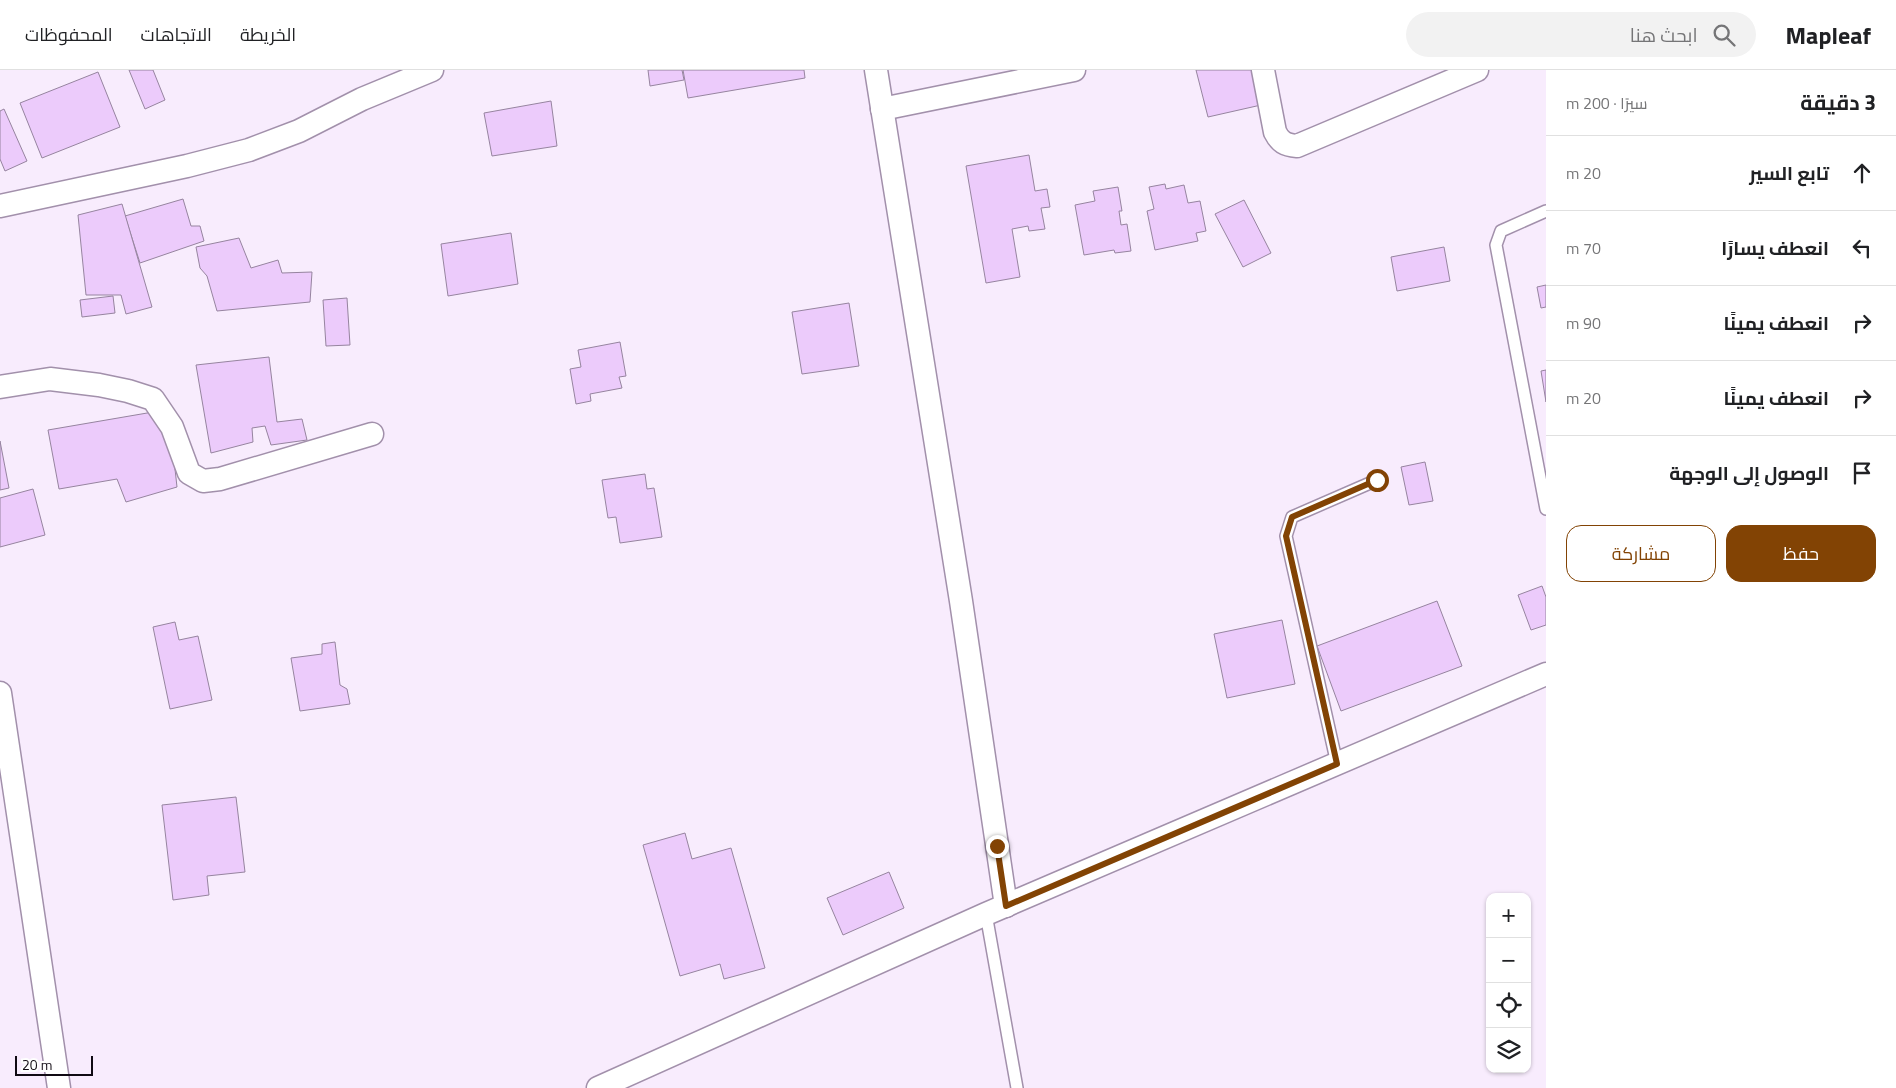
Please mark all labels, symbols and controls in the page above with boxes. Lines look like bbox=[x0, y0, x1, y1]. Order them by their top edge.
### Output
search box bbox=[1406, 12, 1756, 57]
text: Mapleaf bbox=[1786, 17, 1871, 53]
text: ابحث هنا bbox=[1630, 20, 1698, 49]
text: المحفوظات bbox=[25, 21, 113, 48]
text: الاتجاهات bbox=[141, 21, 212, 48]
text: الخريطة bbox=[240, 21, 296, 48]
icon: search bbox=[1710, 21, 1738, 49]
text: 3 دقيقة bbox=[1800, 86, 1876, 118]
text: سيرًا · 200 m bbox=[1566, 91, 1647, 115]
text: تابع السير bbox=[1749, 158, 1829, 187]
icon: ahead bbox=[1848, 159, 1876, 187]
text: 20 m bbox=[1566, 161, 1601, 185]
text: انعطف يسارًا bbox=[1721, 233, 1829, 262]
icon: left bbox=[1848, 234, 1876, 262]
text: 70 m bbox=[1566, 236, 1601, 260]
text: انعطف يمينًا bbox=[1724, 308, 1829, 337]
icon: right bbox=[1848, 309, 1876, 337]
text: 90 m bbox=[1566, 311, 1601, 335]
text: انعطف يمينًا bbox=[1724, 383, 1829, 412]
icon: right bbox=[1848, 384, 1876, 412]
text: 20 m bbox=[1566, 386, 1601, 410]
text: الوصول إلى الوجهة bbox=[1669, 458, 1829, 487]
icon: arrive bbox=[1848, 459, 1876, 487]
route start bbox=[1366, 469, 1389, 492]
button: مشاركة bbox=[1566, 525, 1716, 582]
button: حفظ bbox=[1726, 525, 1876, 582]
route end bbox=[986, 835, 1009, 858]
map controls bbox=[1486, 893, 1531, 1073]
button: + bbox=[1486, 893, 1531, 938]
button: − bbox=[1486, 938, 1531, 983]
button: locate bbox=[1486, 983, 1531, 1028]
button: layers bbox=[1486, 1028, 1531, 1073]
scale bar bbox=[15, 1053, 92, 1076]
text: 20 m bbox=[22, 1054, 52, 1075]

